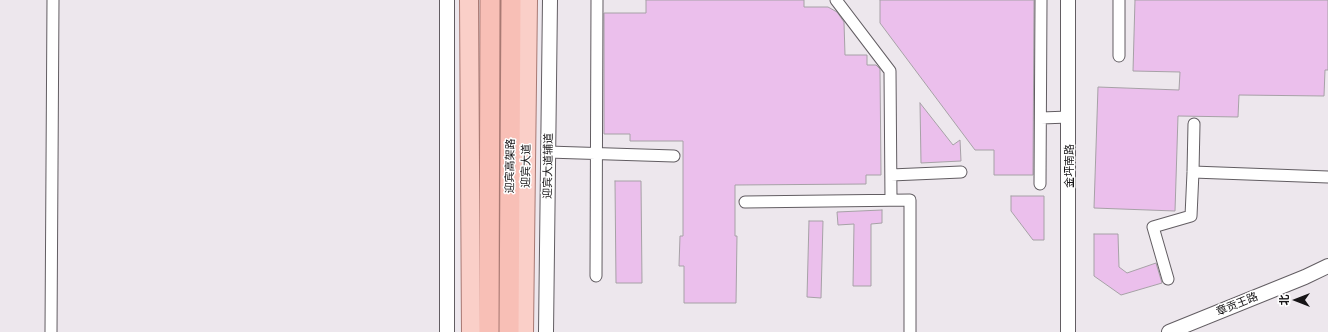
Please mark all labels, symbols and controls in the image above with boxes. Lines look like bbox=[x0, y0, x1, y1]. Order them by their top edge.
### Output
street label: 迎宾大道辅道 bbox=[541, 133, 555, 199]
street label: 迎宾高架路 bbox=[503, 138, 517, 194]
street label: 迎宾大道 bbox=[519, 144, 533, 188]
street label: 金坪南路 bbox=[1062, 144, 1076, 188]
north arrow bbox=[1276, 280, 1316, 320]
street label: 章贡王路 bbox=[1214, 290, 1260, 318]
text: 北 bbox=[1277, 295, 1290, 306]

